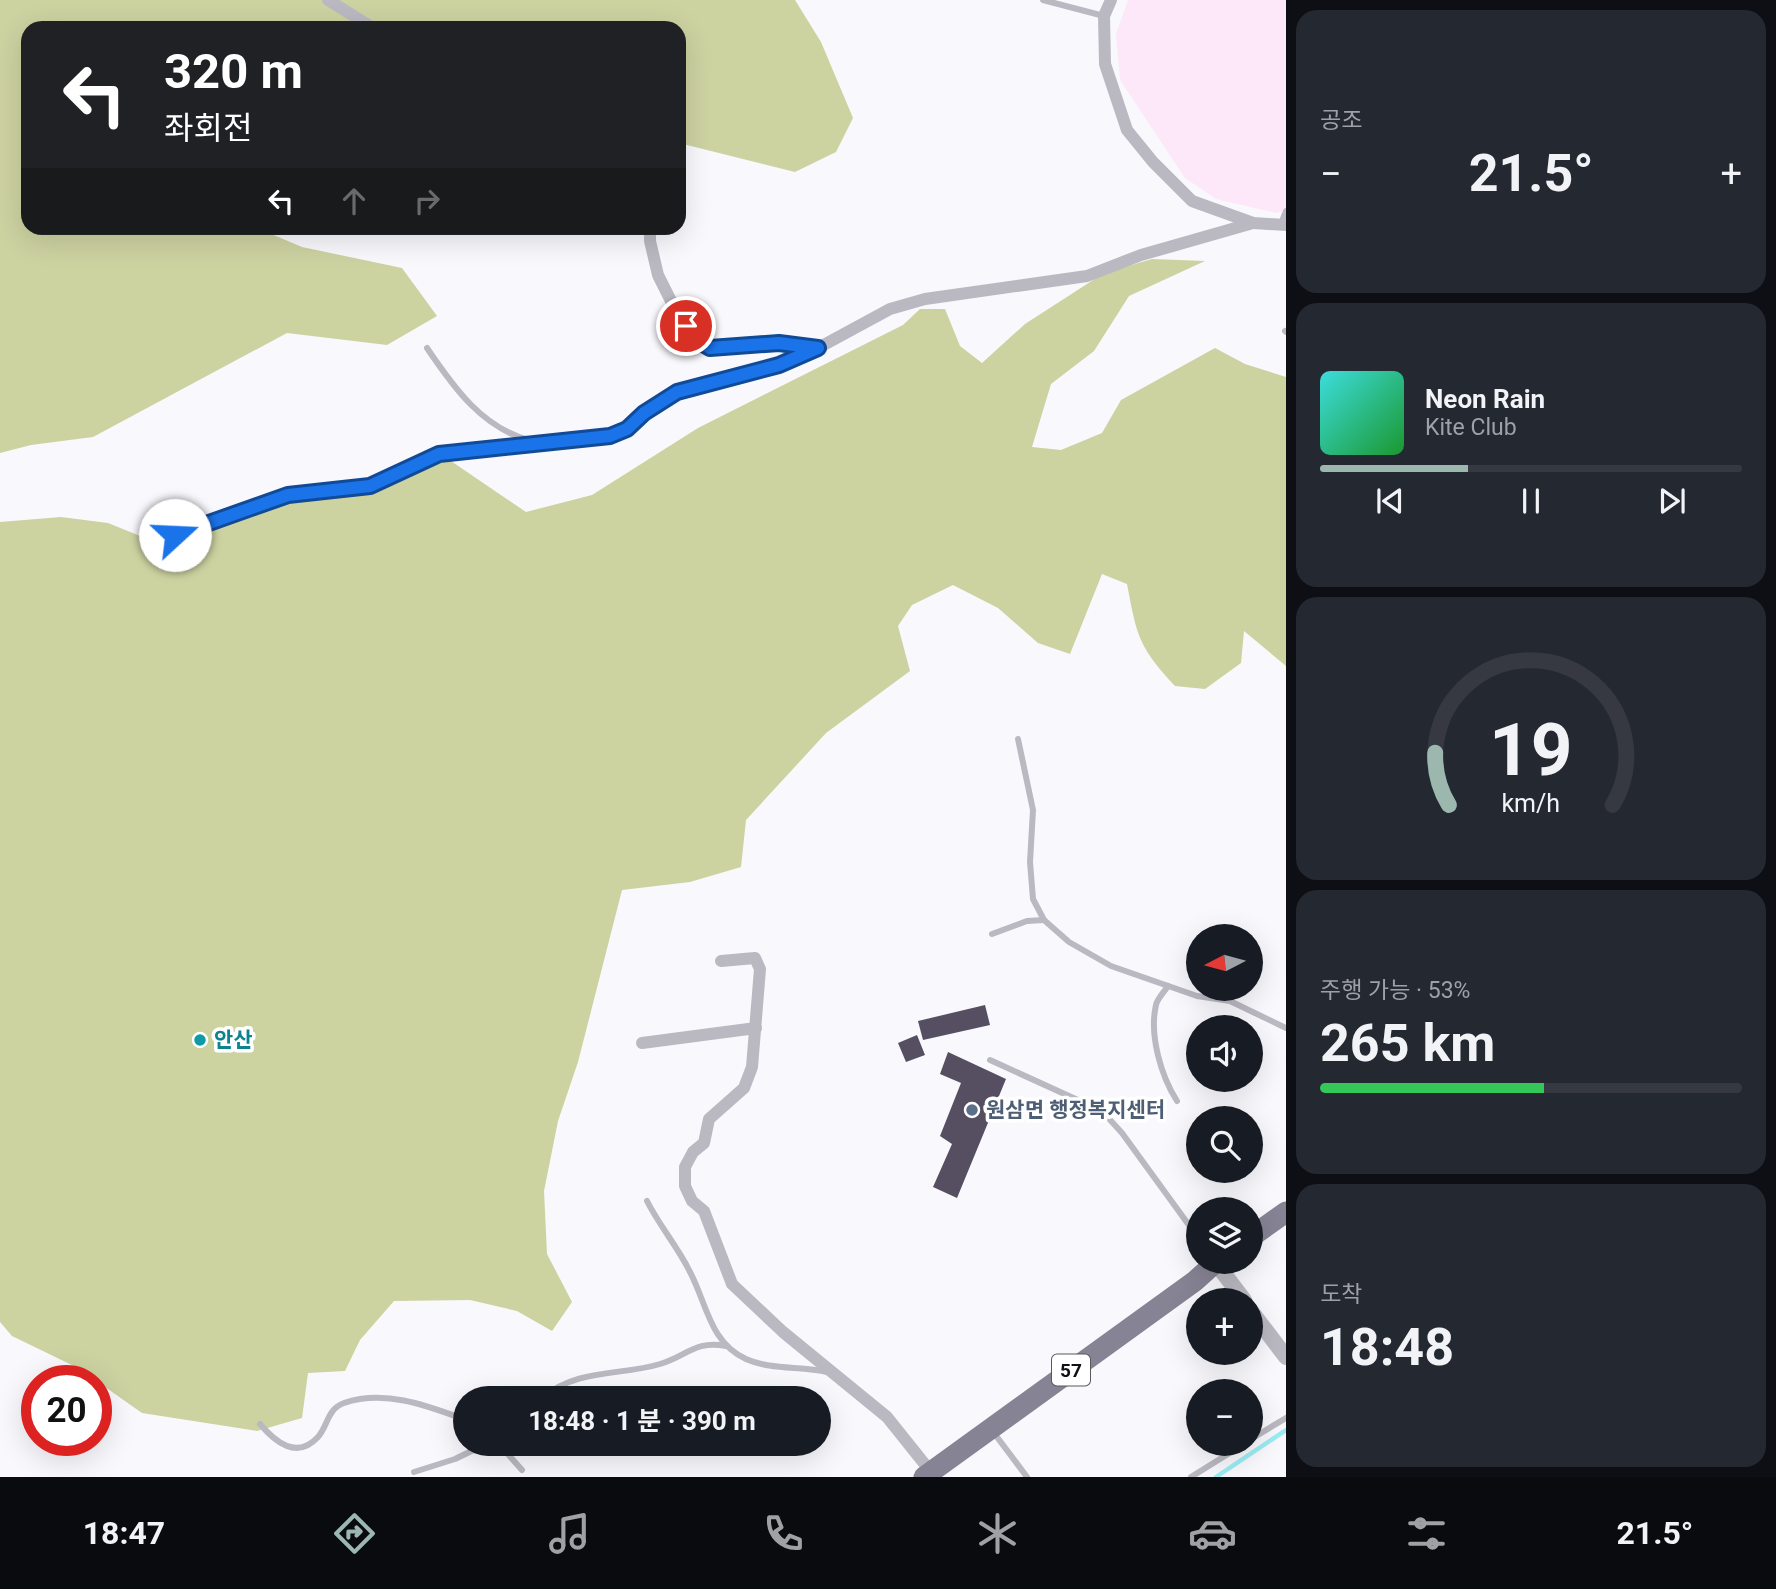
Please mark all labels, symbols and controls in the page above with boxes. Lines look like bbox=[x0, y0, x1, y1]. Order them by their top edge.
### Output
text: 320 m bbox=[164, 43, 303, 100]
icon: left bbox=[49, 49, 140, 140]
text: 공조 bbox=[1320, 107, 1362, 134]
text: 좌회전 bbox=[164, 109, 252, 147]
text: 21.5° bbox=[1469, 143, 1594, 204]
text: − bbox=[1320, 152, 1342, 196]
text: + bbox=[1720, 152, 1742, 196]
icon: left bbox=[262, 182, 300, 220]
icon: ahead bbox=[335, 182, 373, 220]
icon: right bbox=[408, 182, 446, 220]
pin bbox=[656, 296, 716, 356]
icon: arrive bbox=[667, 307, 705, 345]
text: Neon Rain bbox=[1425, 384, 1545, 414]
text: Kite Club bbox=[1425, 414, 1517, 441]
icon: previous bbox=[1371, 482, 1409, 520]
icon: pause bbox=[1512, 482, 1550, 520]
icon: next bbox=[1653, 482, 1691, 520]
position arrow bbox=[138, 498, 212, 572]
text: 19 bbox=[1489, 707, 1573, 793]
text: km/h bbox=[1502, 788, 1560, 817]
north arrow bbox=[1186, 924, 1264, 1001]
map controls bbox=[1186, 924, 1263, 1456]
text: 주행 가능 · 53% bbox=[1320, 977, 1470, 1004]
text: 265 km bbox=[1320, 1013, 1495, 1074]
button: sound bbox=[1186, 1015, 1263, 1092]
place label: 안산 bbox=[214, 1028, 253, 1052]
marker: 안산 bbox=[192, 1032, 208, 1048]
place label: 원삼면 행정복지센터 bbox=[986, 1098, 1165, 1122]
marker: 원삼면 행정복지센터 bbox=[964, 1102, 980, 1118]
button: search bbox=[1186, 1106, 1263, 1183]
button: layers bbox=[1186, 1197, 1263, 1274]
text: 도착 bbox=[1320, 1281, 1362, 1308]
button: + bbox=[1186, 1288, 1263, 1365]
text: 18:48 bbox=[1320, 1317, 1454, 1378]
road number: 57 bbox=[1052, 1354, 1090, 1386]
speed limit sign: 20 bbox=[21, 1365, 112, 1456]
button: − bbox=[1186, 1379, 1263, 1456]
text: 18:48 · 1 분 · 390 m bbox=[528, 1406, 756, 1436]
icon: directions bbox=[330, 1509, 379, 1558]
icon: music bbox=[545, 1509, 594, 1558]
icon: phone bbox=[759, 1509, 808, 1558]
icon: climate bbox=[973, 1509, 1022, 1558]
icon: car bbox=[1188, 1509, 1237, 1558]
icon: filters bbox=[1402, 1509, 1451, 1558]
text: 18:47 bbox=[83, 1514, 165, 1552]
text: 21.5° bbox=[1616, 1514, 1693, 1552]

